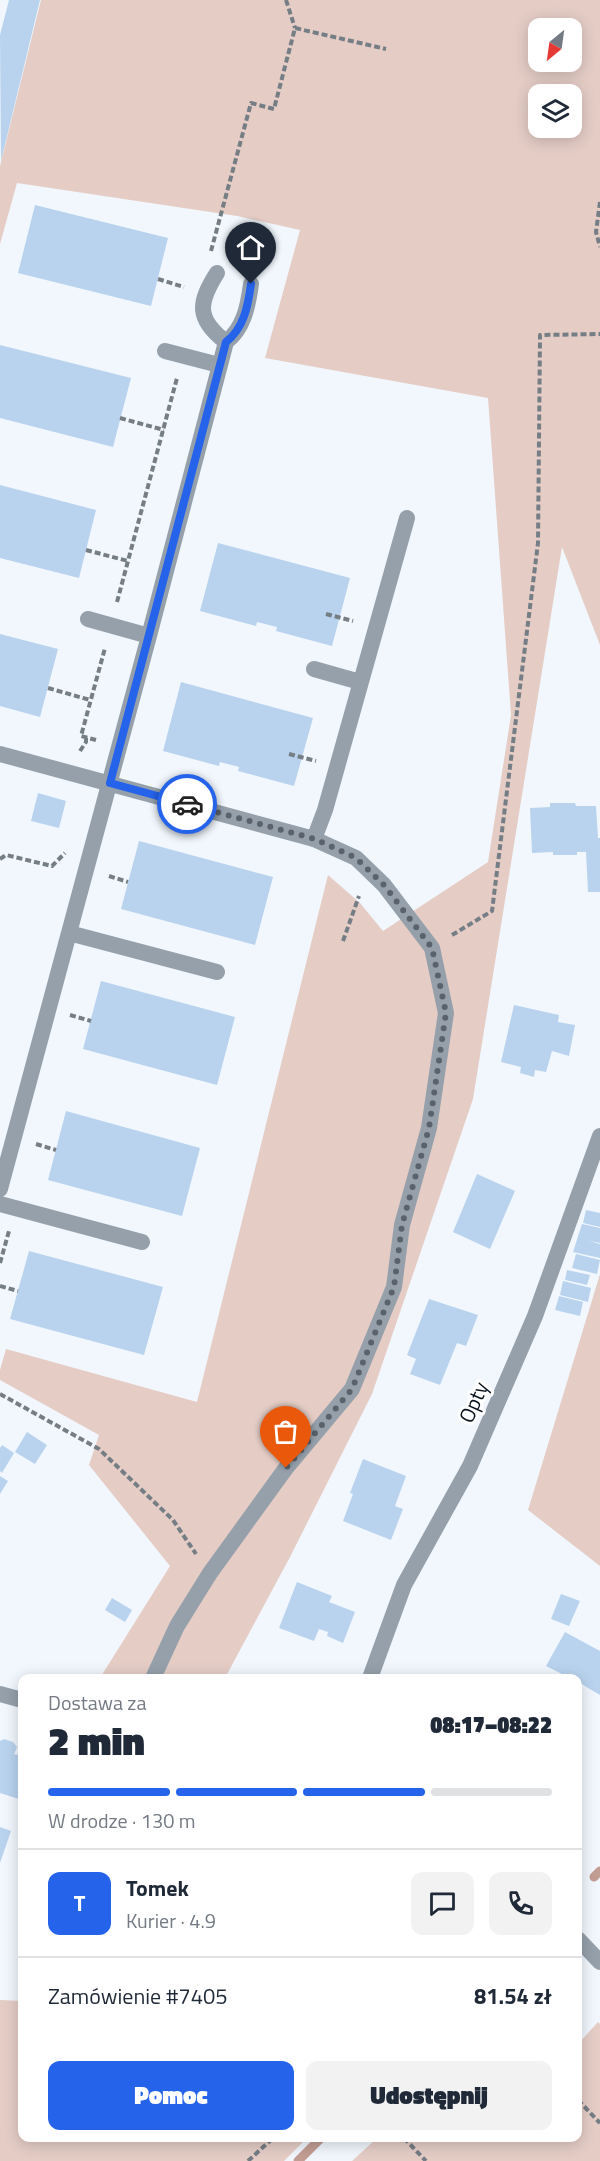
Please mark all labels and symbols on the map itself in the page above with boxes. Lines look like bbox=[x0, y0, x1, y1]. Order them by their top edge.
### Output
north arrow bbox=[528, 18, 582, 72]
pin bbox=[225, 222, 276, 284]
courier bbox=[157, 774, 217, 834]
street label: Opty bbox=[450, 1376, 496, 1428]
pin bbox=[260, 1406, 311, 1468]

